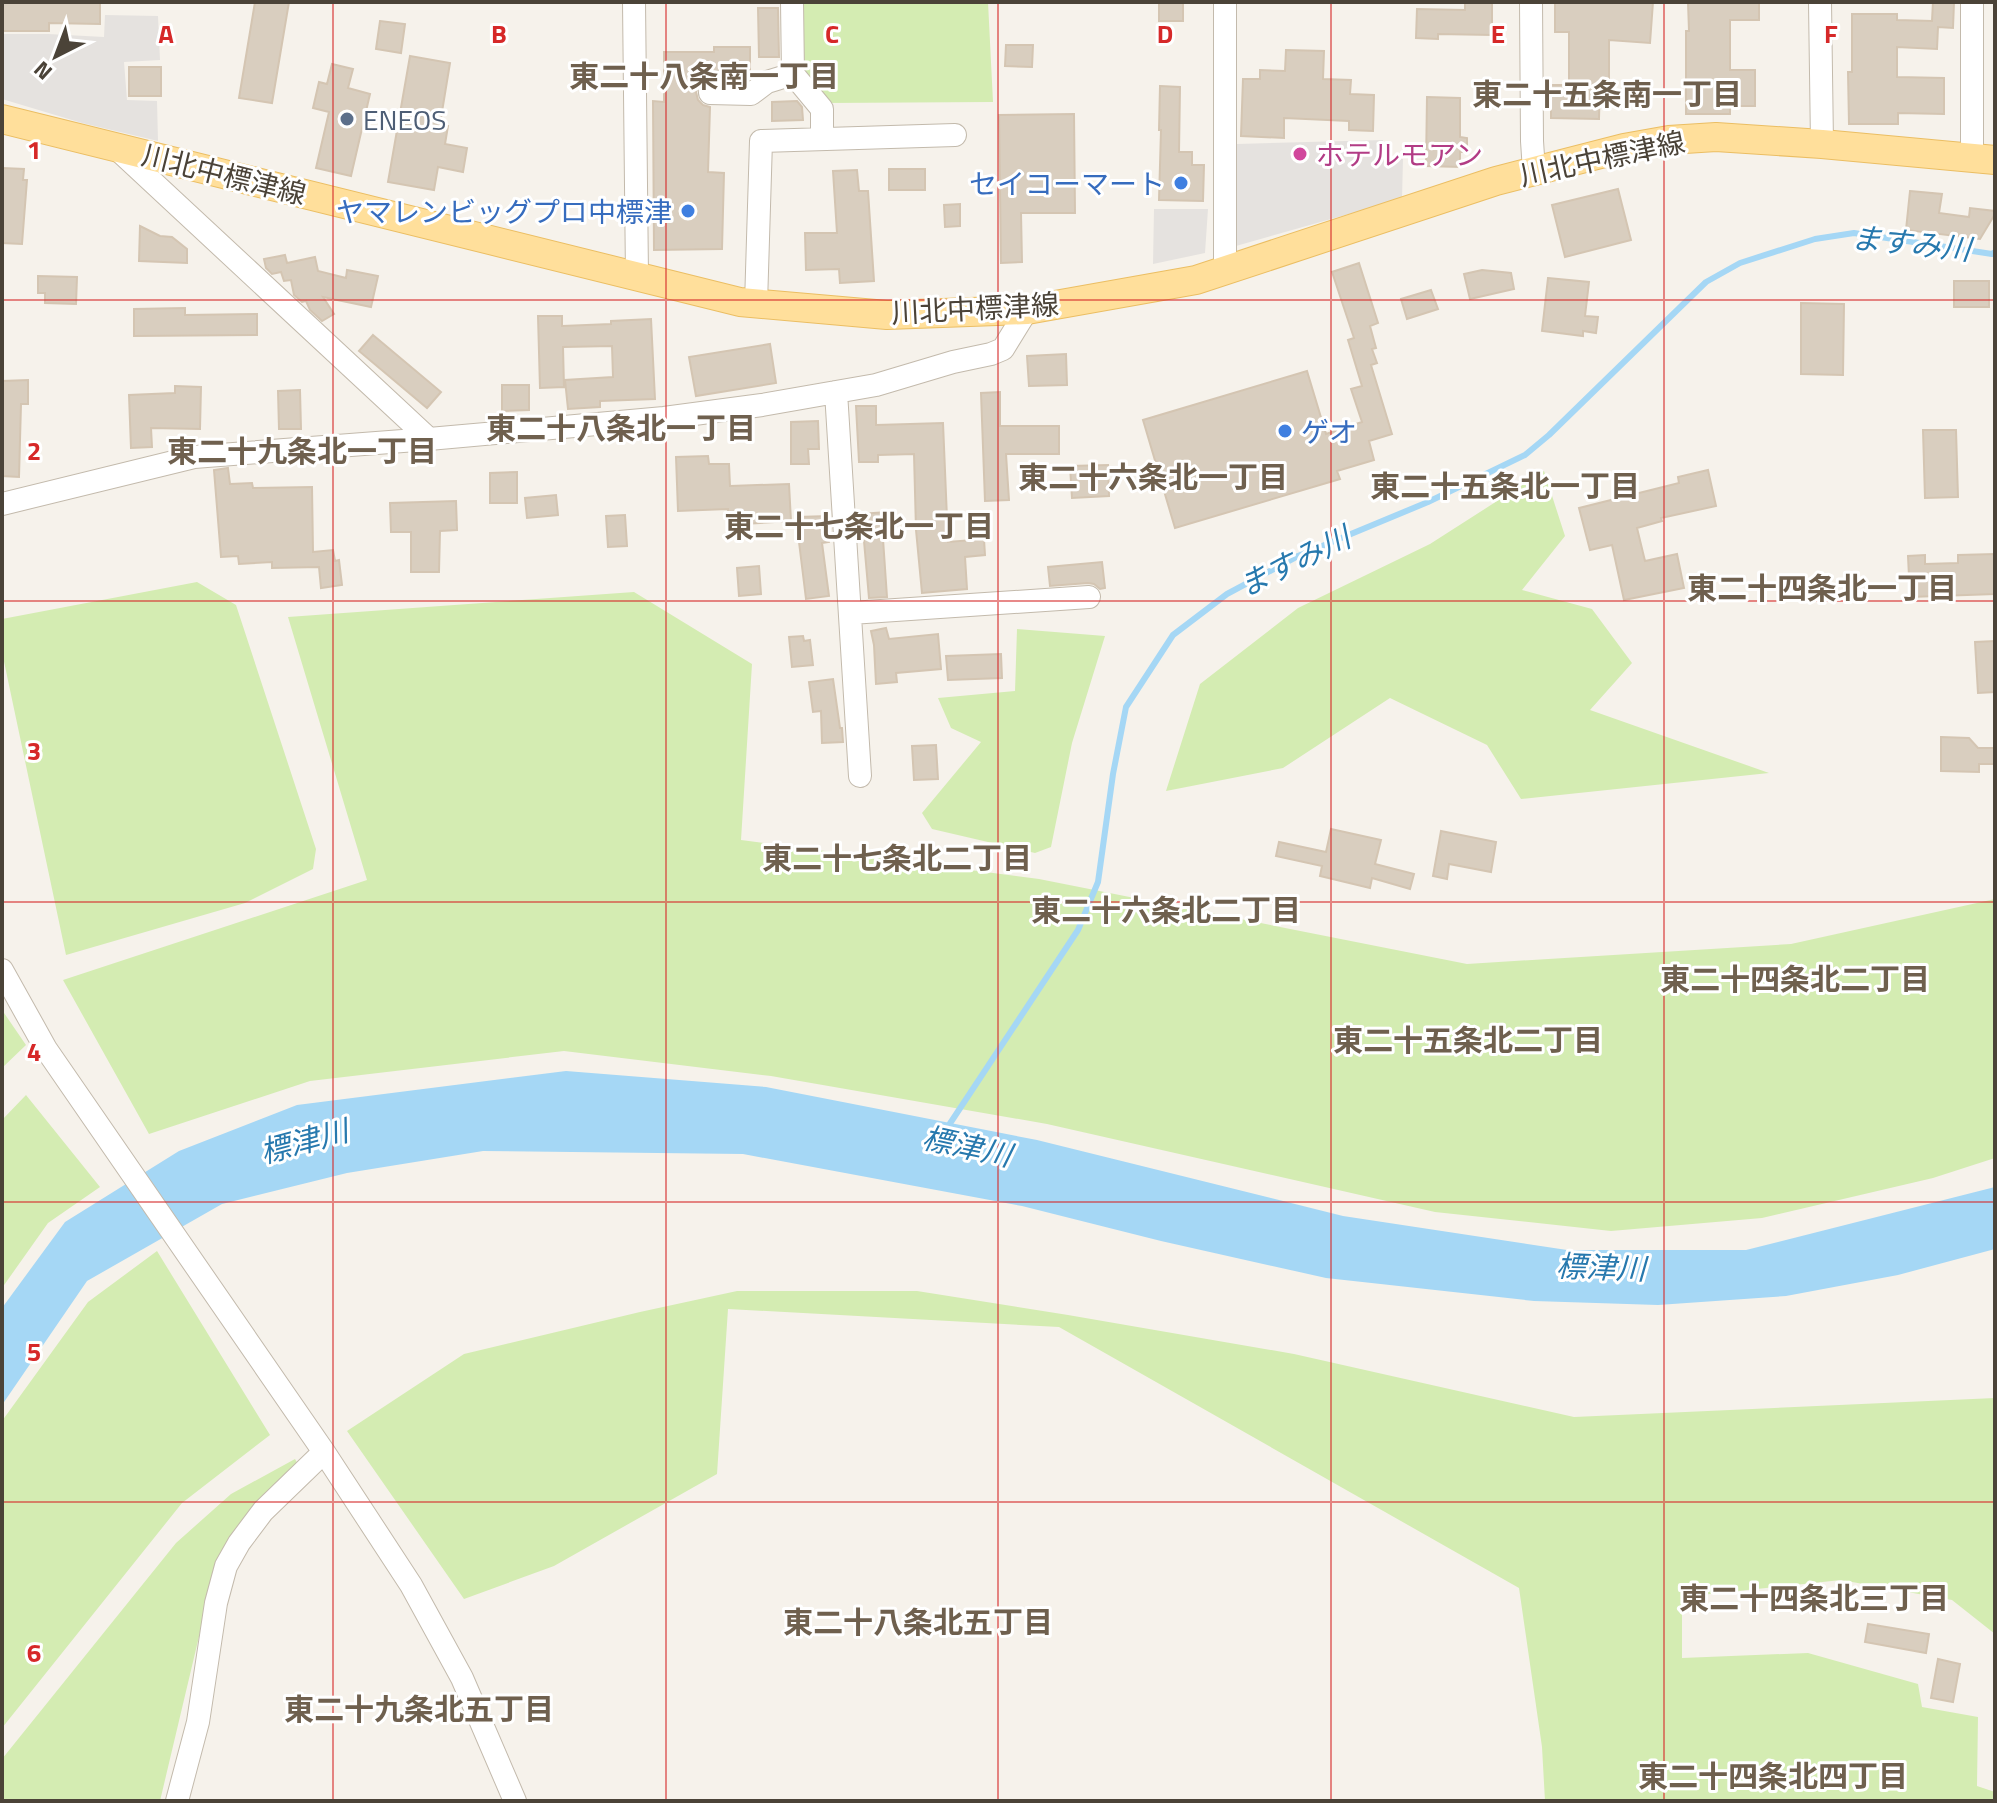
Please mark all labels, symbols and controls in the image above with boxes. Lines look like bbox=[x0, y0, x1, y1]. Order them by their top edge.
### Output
text: A bbox=[158, 14, 174, 53]
text: B bbox=[491, 14, 507, 53]
text: C bbox=[825, 14, 839, 53]
text: D bbox=[1157, 14, 1173, 53]
text: E bbox=[1491, 14, 1505, 53]
text: F bbox=[1824, 14, 1838, 53]
north arrow bbox=[16, 16, 96, 96]
text: N bbox=[26, 53, 60, 89]
district label: 東二十八条南一丁目 bbox=[569, 53, 839, 99]
district label: 東二十五条南一丁目 bbox=[1472, 71, 1742, 117]
place label: ENEOS bbox=[363, 98, 446, 141]
marker: ENEOS bbox=[338, 110, 356, 128]
street label: 川北中標津線 bbox=[1515, 120, 1689, 196]
text: 1 bbox=[27, 130, 41, 169]
street label: 川北中標津線 bbox=[137, 133, 311, 215]
place label: ホテルモアン bbox=[1316, 133, 1483, 176]
marker: ホテルモアン bbox=[1291, 145, 1309, 163]
place label: セイコーマート bbox=[969, 162, 1165, 205]
marker: セイコーマート bbox=[1172, 174, 1190, 192]
place label: ヤマレンビッグプロ中標津 bbox=[336, 190, 672, 233]
marker: ヤマレンビッグプロ中標津 bbox=[679, 202, 697, 220]
water label: ますみ川 bbox=[1849, 214, 1976, 272]
street label: 川北中標津線 bbox=[890, 282, 1060, 334]
district label: 東二十八条北一丁目 bbox=[486, 405, 756, 451]
place label: ゲオ bbox=[1301, 410, 1357, 453]
marker: ゲオ bbox=[1276, 422, 1294, 440]
district label: 東二十九条北一丁目 bbox=[167, 428, 437, 474]
text: 2 bbox=[27, 431, 41, 470]
district label: 東二十六条北一丁目 bbox=[1018, 454, 1288, 500]
district label: 東二十五条北一丁目 bbox=[1370, 463, 1640, 509]
district label: 東二十七条北一丁目 bbox=[724, 503, 994, 549]
water label: ますみ川 bbox=[1230, 513, 1361, 608]
district label: 東二十四条北一丁目 bbox=[1687, 565, 1957, 611]
text: 3 bbox=[27, 731, 41, 770]
district label: 東二十七条北二丁目 bbox=[762, 835, 1032, 881]
district label: 東二十六条北二丁目 bbox=[1031, 887, 1301, 933]
district label: 東二十四条北二丁目 bbox=[1660, 956, 1930, 1002]
district label: 東二十五条北二丁目 bbox=[1333, 1017, 1603, 1063]
text: 4 bbox=[27, 1032, 41, 1071]
water label: 標津川 bbox=[255, 1106, 356, 1175]
water label: 標津川 bbox=[918, 1114, 1019, 1178]
water label: 標津川 bbox=[1555, 1242, 1650, 1292]
text: 5 bbox=[27, 1332, 41, 1371]
district label: 東二十四条北三丁目 bbox=[1679, 1575, 1949, 1621]
district label: 東二十八条北五丁目 bbox=[783, 1599, 1053, 1645]
text: 6 bbox=[27, 1633, 41, 1672]
district label: 東二十九条北五丁目 bbox=[284, 1686, 554, 1732]
district label: 東二十四条北四丁目 bbox=[1638, 1753, 1908, 1799]

